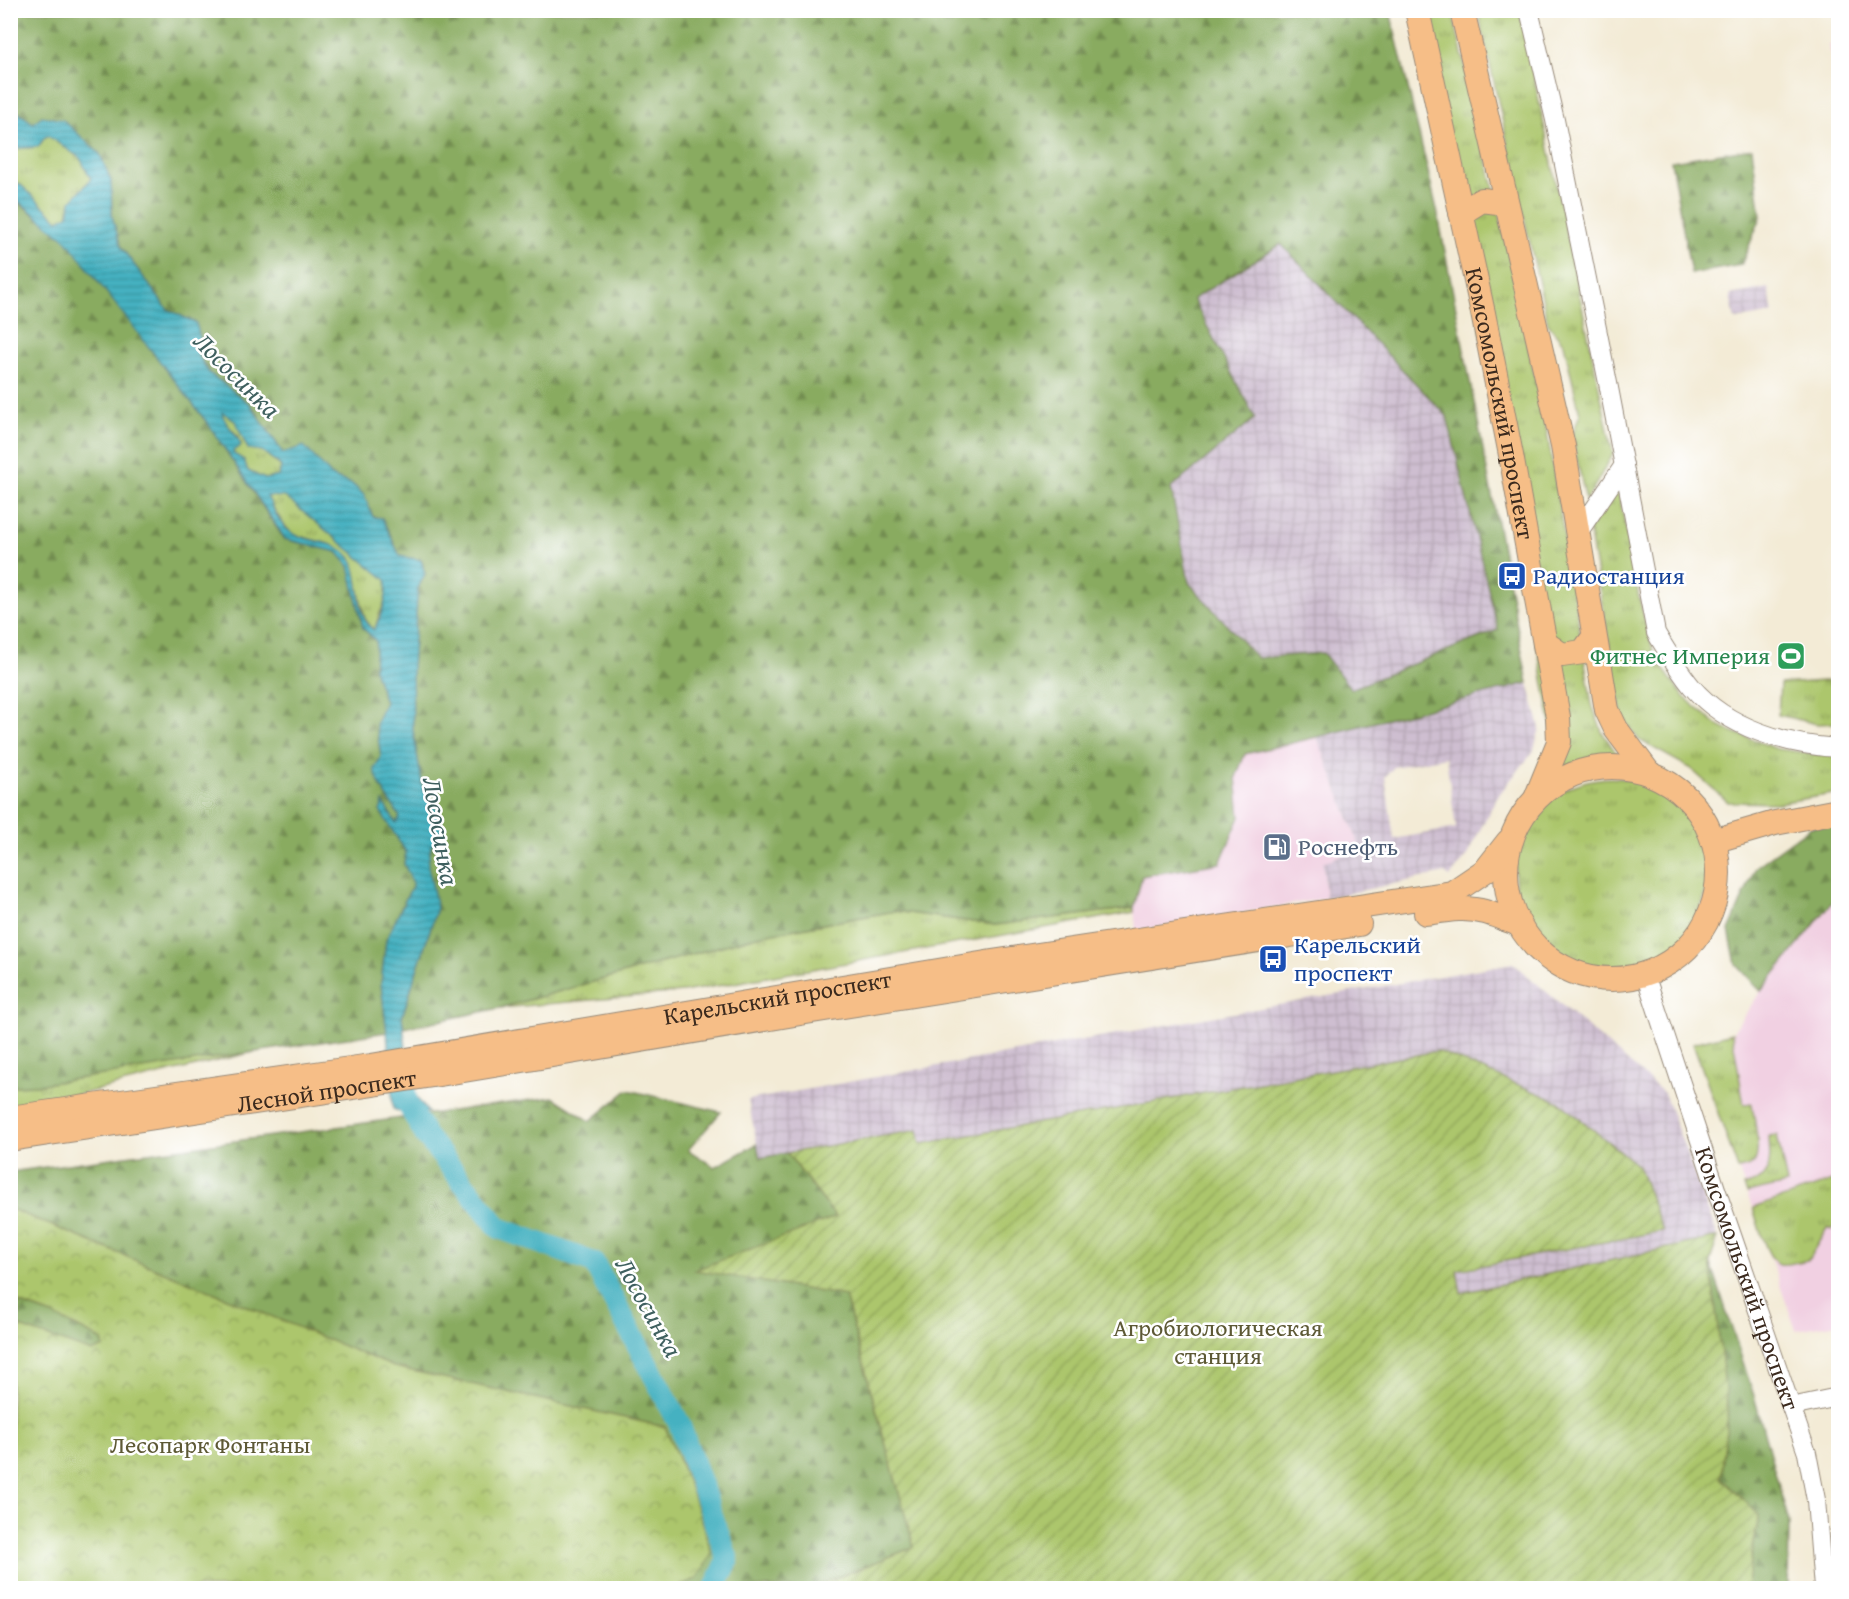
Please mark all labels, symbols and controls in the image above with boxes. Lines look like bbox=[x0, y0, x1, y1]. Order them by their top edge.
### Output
street label: Комсомольский проспект bbox=[1457, 264, 1544, 542]
water label: Лососинка bbox=[185, 322, 290, 427]
place label: Радиостанция bbox=[1533, 558, 1685, 593]
bus stop icon: Радиостанция bbox=[1496, 560, 1528, 592]
place label: Фитнес Империя bbox=[1590, 638, 1770, 673]
sports icon: Фитнес Империя bbox=[1775, 640, 1807, 672]
water label: Лососинка bbox=[413, 774, 470, 888]
place label: Роснефть bbox=[1298, 829, 1398, 864]
fuel station icon: Роснефть bbox=[1261, 831, 1293, 863]
place label: Карельский проспект bbox=[1294, 927, 1421, 990]
bus stop icon: Карельский проспект bbox=[1257, 943, 1289, 975]
street label: Карельский проспект bbox=[661, 961, 894, 1034]
street label: Лесной проспект bbox=[234, 1060, 419, 1121]
street label: Комсомольский проспект bbox=[1686, 1142, 1809, 1415]
water label: Лососинка bbox=[606, 1249, 693, 1364]
park label: Агробиологическая станция bbox=[1113, 1310, 1323, 1373]
park label: Лесопарк Фонтаны bbox=[110, 1427, 311, 1462]

